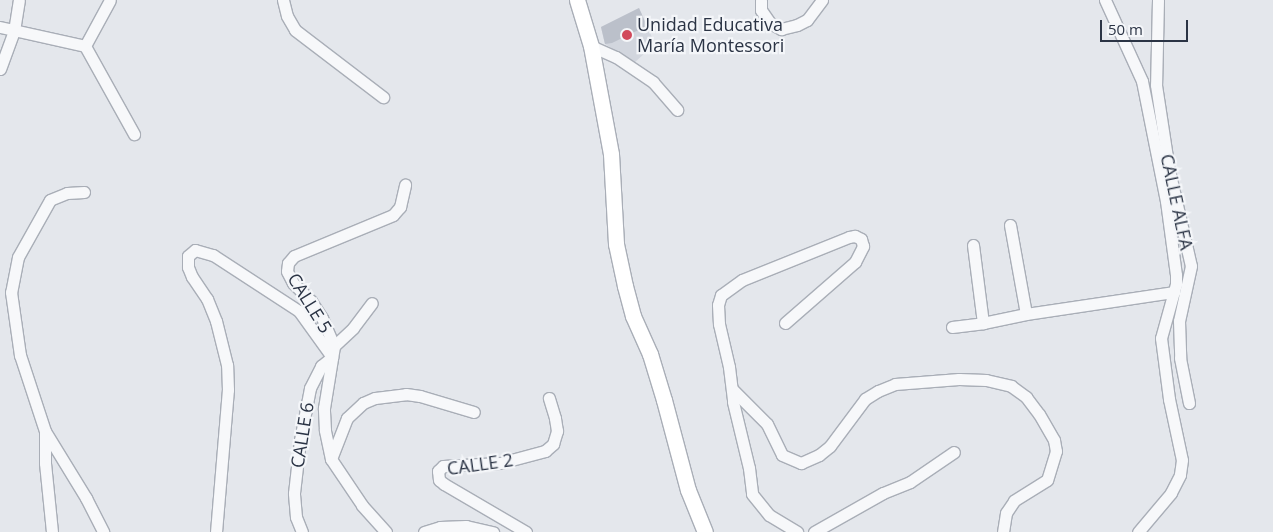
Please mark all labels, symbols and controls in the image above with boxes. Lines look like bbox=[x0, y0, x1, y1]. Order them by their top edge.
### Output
scale bar bbox=[1103, 10, 1190, 42]
place label: Unidad Educativa María Montessori bbox=[637, 14, 784, 56]
text: 50 m bbox=[1108, 19, 1143, 39]
marker: Unidad Educativa María Montessori bbox=[621, 29, 633, 41]
street label: CALLE ALFA bbox=[1156, 152, 1198, 252]
street label: CALLE 5 bbox=[283, 269, 337, 337]
street label: CALLE 6 bbox=[286, 400, 318, 470]
street label: CALLE 2 bbox=[446, 449, 514, 479]

